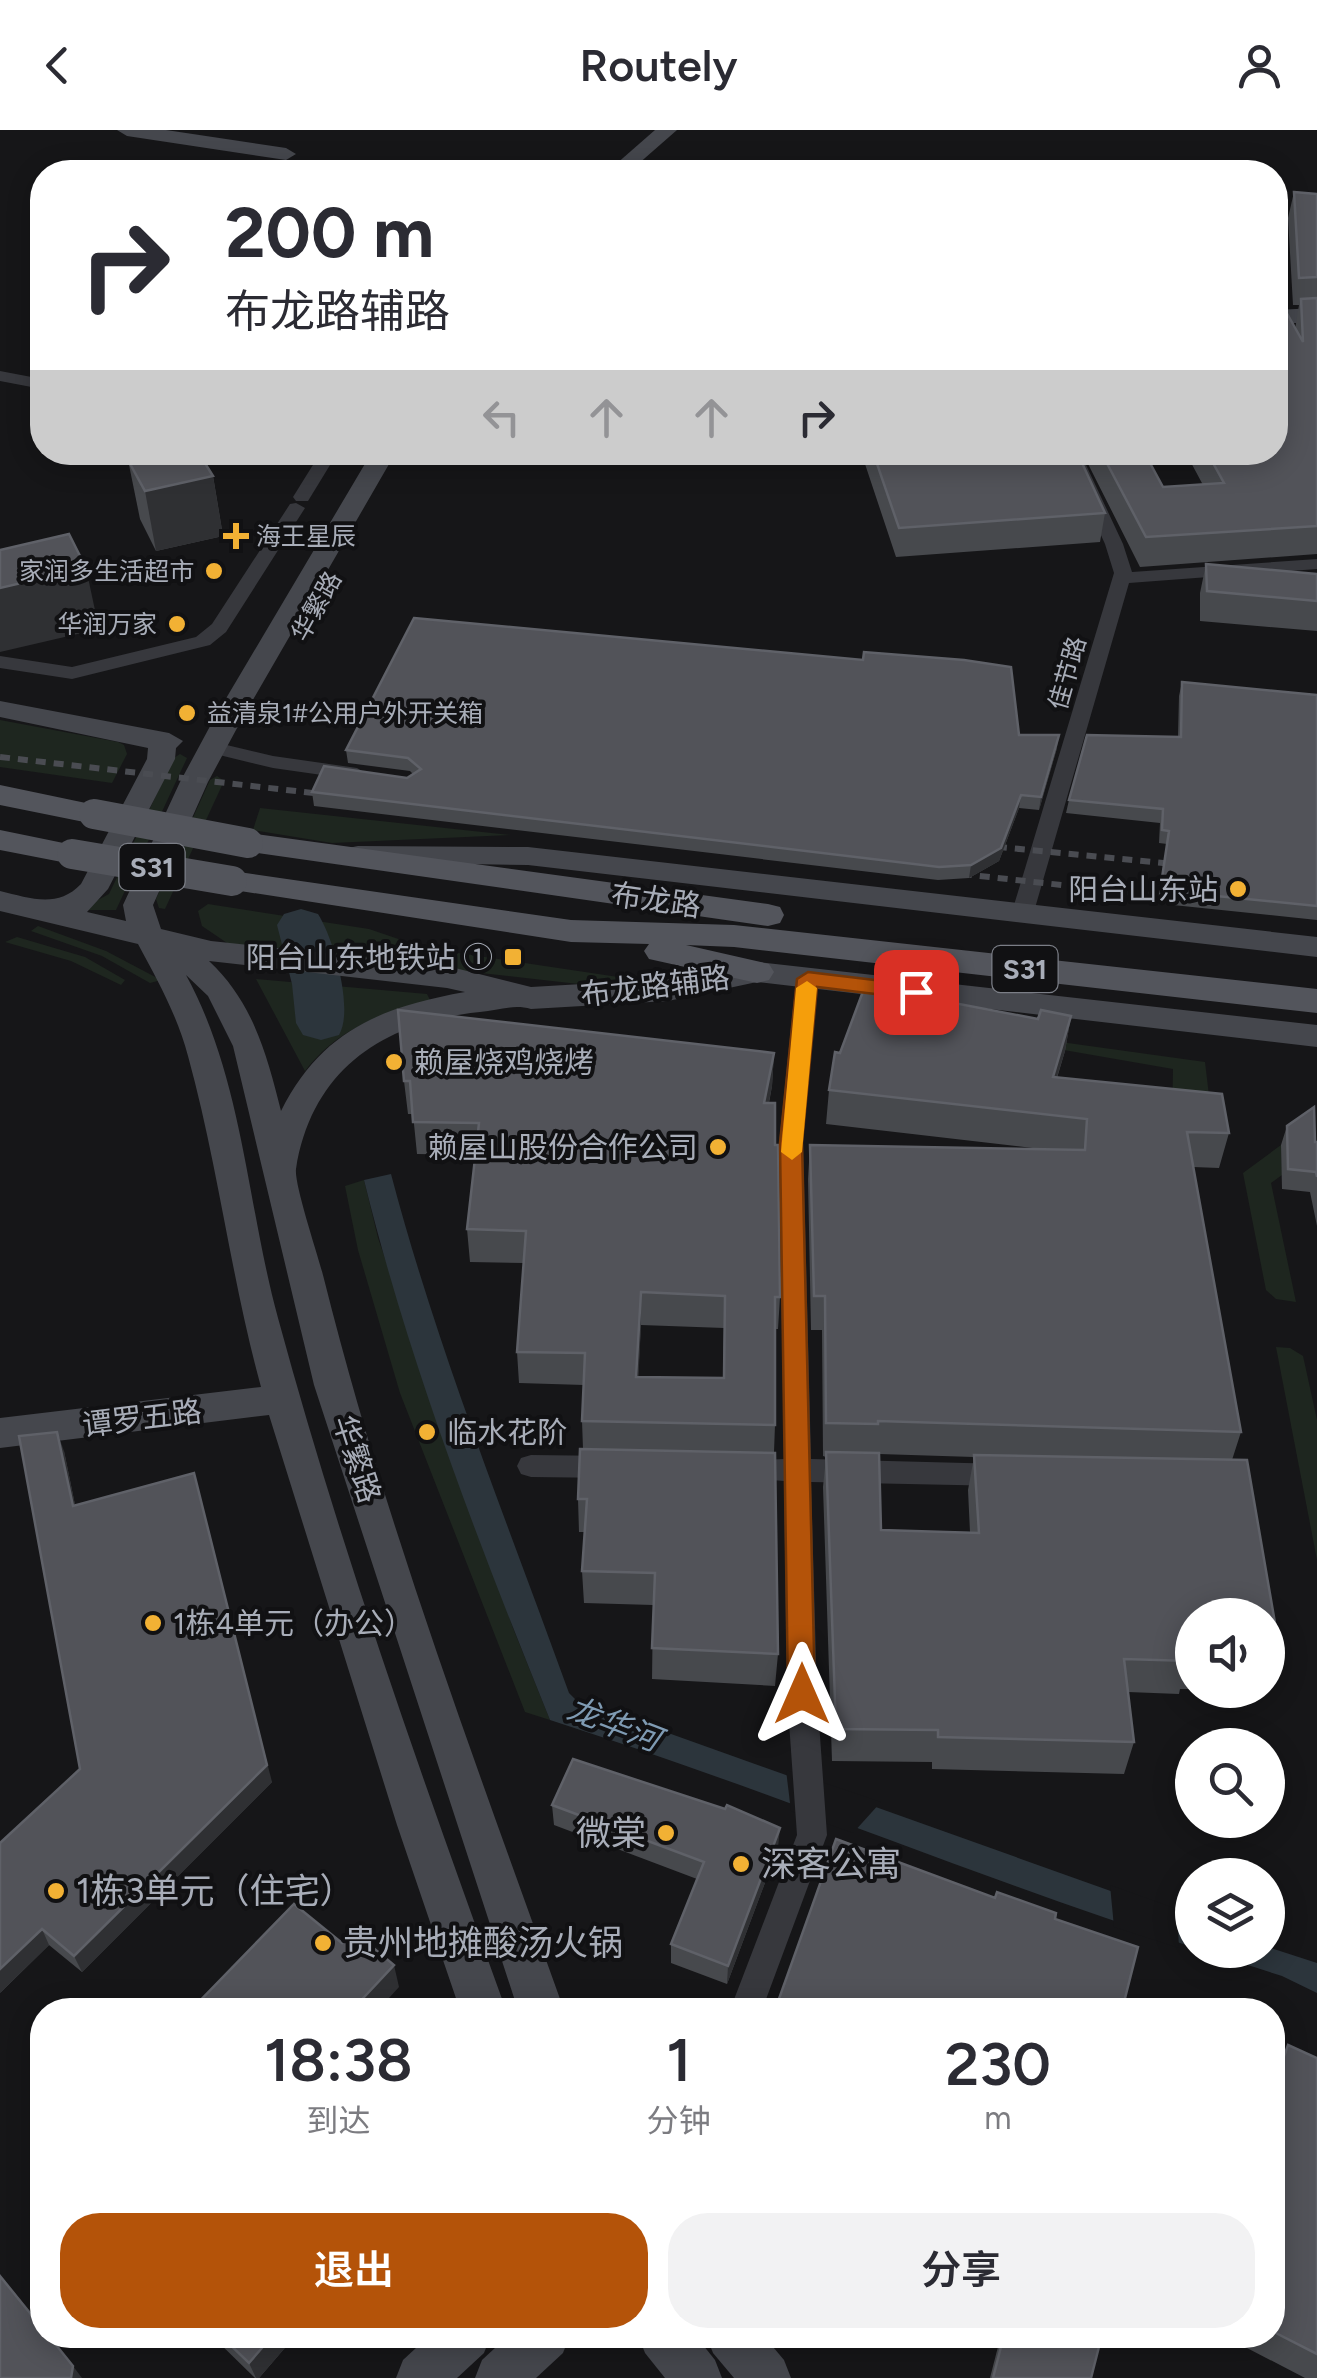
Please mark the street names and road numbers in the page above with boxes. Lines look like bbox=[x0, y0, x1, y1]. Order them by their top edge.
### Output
street label: 华繁路 bbox=[285, 566, 347, 646]
street label: 佳节路 bbox=[1042, 633, 1092, 713]
road number: S31 bbox=[120, 844, 184, 890]
street label: 布龙路 bbox=[609, 875, 703, 925]
road number: S31 bbox=[992, 946, 1058, 992]
street label: 布龙路辅路 bbox=[578, 958, 732, 1014]
street label: 谭罗五路 bbox=[80, 1392, 204, 1444]
street label: 华繁路 bbox=[325, 1410, 389, 1508]

